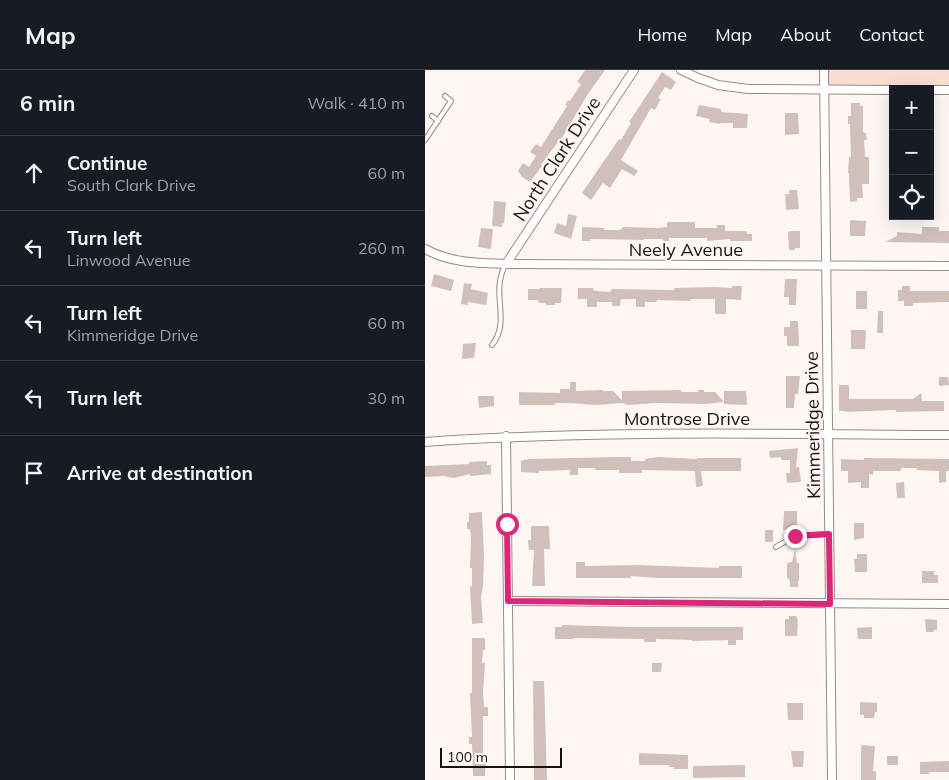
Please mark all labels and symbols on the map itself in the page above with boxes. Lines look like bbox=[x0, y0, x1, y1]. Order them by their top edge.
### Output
street label: North Clark Drive bbox=[508, 92, 605, 225]
street label: Neely Avenue bbox=[629, 238, 743, 261]
street label: Kimmeridge Drive bbox=[800, 351, 825, 499]
street label: Montrose Drive bbox=[624, 407, 750, 430]
route start bbox=[496, 513, 519, 536]
route end bbox=[784, 525, 807, 548]
scale bar bbox=[440, 745, 563, 768]

